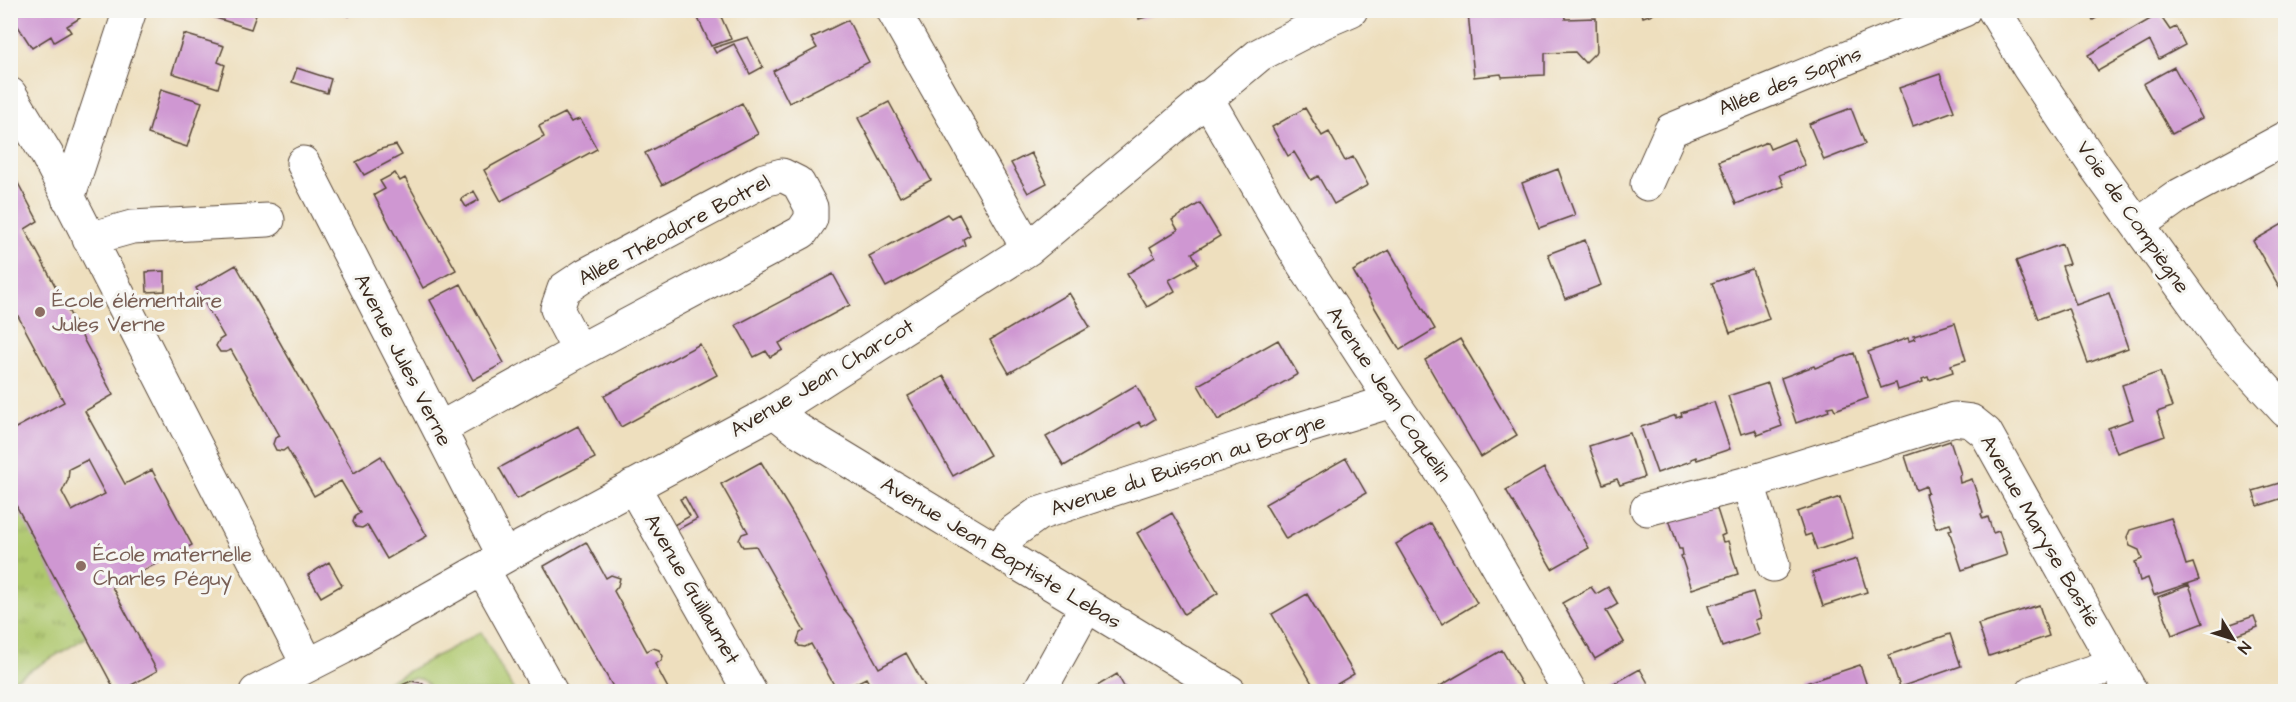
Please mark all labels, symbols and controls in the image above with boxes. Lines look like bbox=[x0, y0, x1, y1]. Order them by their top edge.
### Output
street label: Allée des Sapins bbox=[1714, 39, 1866, 124]
street label: Voie de Compiègne bbox=[2068, 135, 2197, 300]
street label: Allée Théodore Botrel bbox=[573, 167, 775, 293]
street label: Avenue Jules Verne bbox=[347, 269, 459, 451]
place label: École élémentaire Jules Verne bbox=[52, 286, 222, 339]
street label: Avenue Jean Coquelin bbox=[1320, 301, 1458, 487]
marker: École élémentaire Jules Verne bbox=[33, 305, 47, 319]
street label: Avenue Jean Charcot bbox=[725, 311, 920, 444]
street label: Avenue du Buisson au Borgne bbox=[1047, 407, 1330, 525]
street label: Avenue Maryse Bastié bbox=[1971, 430, 2107, 633]
street label: Avenue Jean Baptiste Lebas bbox=[875, 470, 1127, 637]
street label: Avenue Guillaumet bbox=[637, 508, 747, 670]
place label: École maternelle Charles Péguy bbox=[93, 540, 252, 595]
marker: École maternelle Charles Péguy bbox=[74, 559, 88, 573]
north arrow bbox=[2203, 609, 2263, 669]
text: N bbox=[2232, 637, 2256, 658]

